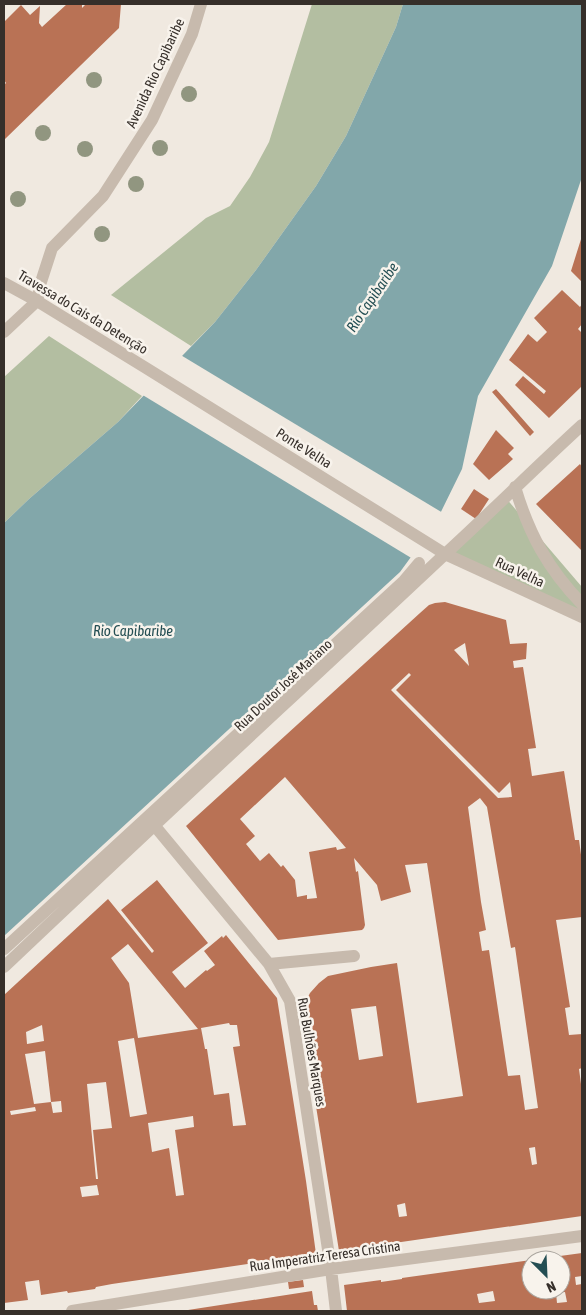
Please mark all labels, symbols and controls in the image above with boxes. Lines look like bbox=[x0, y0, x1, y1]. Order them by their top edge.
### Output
street label: Avenida Rio Capibaribe bbox=[123, 16, 187, 130]
water label: Rio Capibaribe bbox=[343, 259, 402, 335]
street label: Travessa do Cais da Detenção bbox=[15, 267, 151, 357]
street label: Ponte Velha bbox=[273, 425, 335, 471]
street label: Rua Velha bbox=[493, 554, 547, 590]
water label: Rio Capibaribe bbox=[93, 622, 173, 639]
street label: Rua Doutor José Mariano bbox=[231, 636, 335, 734]
street label: Rua Bulhões Marques bbox=[295, 996, 329, 1108]
street label: Rua Imperatriz Teresa Cristina bbox=[249, 1237, 401, 1275]
north arrow bbox=[521, 1250, 571, 1300]
text: N bbox=[544, 1278, 558, 1296]

